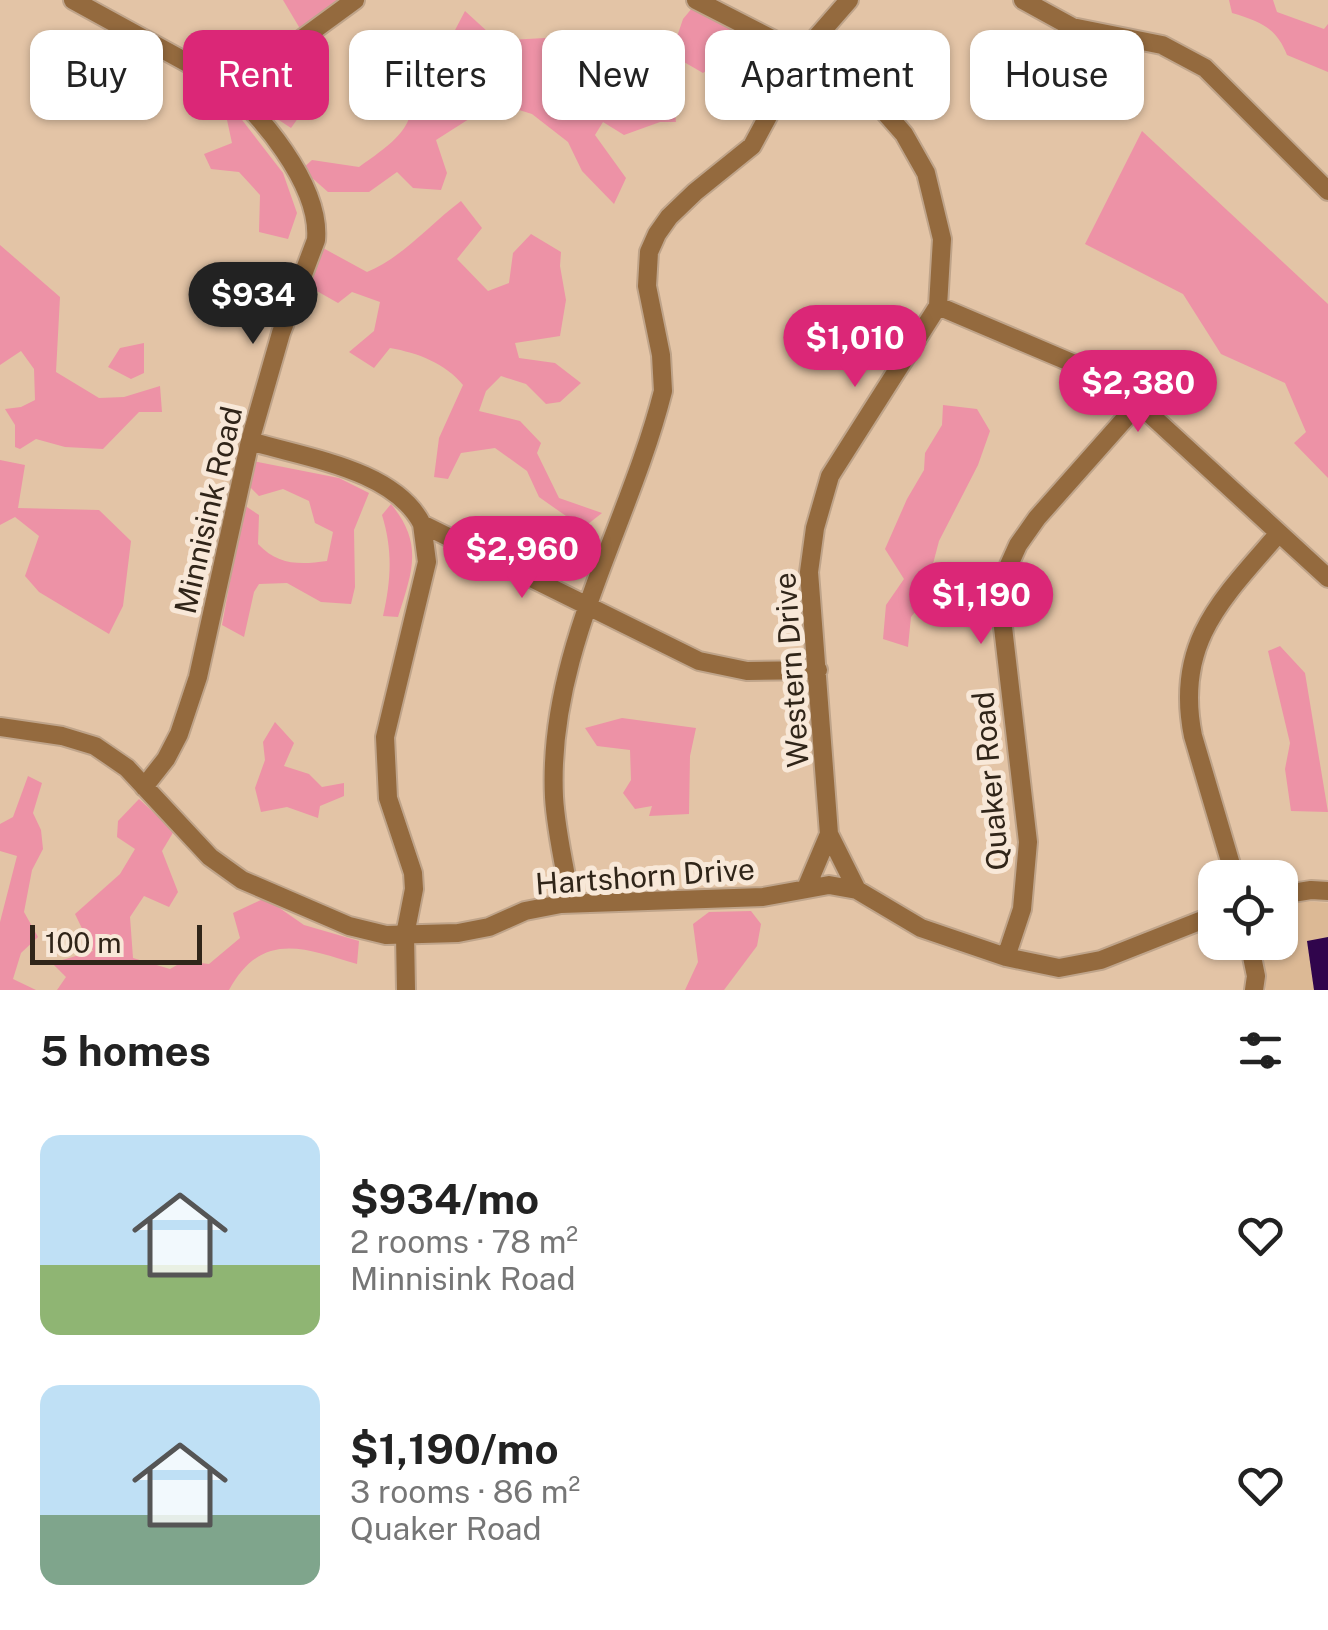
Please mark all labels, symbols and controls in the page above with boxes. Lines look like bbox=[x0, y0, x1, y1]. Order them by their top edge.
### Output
chip: Buy bbox=[30, 30, 163, 120]
chip: Rent bbox=[183, 30, 329, 120]
chip: Filters bbox=[349, 30, 522, 120]
chip: New bbox=[542, 30, 685, 120]
chip: Apartment bbox=[705, 30, 950, 120]
chip: House bbox=[970, 30, 1144, 120]
pin: $934 bbox=[194, 262, 312, 347]
text: $934 bbox=[211, 276, 295, 313]
pin: $1,010 bbox=[774, 305, 936, 390]
text: $1,010 bbox=[805, 319, 905, 356]
pin: $2,380 bbox=[1057, 350, 1219, 435]
text: $2,380 bbox=[1081, 364, 1195, 401]
street label: Minnisink Road bbox=[167, 403, 249, 617]
pin: $2,960 bbox=[441, 516, 603, 601]
text: $2,960 bbox=[465, 530, 579, 567]
pin: $1,190 bbox=[900, 562, 1062, 647]
street label: Western Drive bbox=[766, 571, 816, 769]
text: $1,190 bbox=[931, 576, 1031, 613]
street label: Quaker Road bbox=[964, 690, 1016, 872]
street label: Hartshorn Drive bbox=[534, 850, 756, 902]
map controls bbox=[1198, 860, 1298, 960]
button: locate bbox=[1198, 860, 1298, 960]
scale bar bbox=[30, 920, 202, 964]
text: 100 m bbox=[45, 926, 122, 959]
icon: filters bbox=[1233, 1023, 1288, 1078]
text: 5 homes bbox=[40, 1026, 211, 1075]
text: $934/mo bbox=[350, 1174, 539, 1223]
icon: home bbox=[120, 1175, 240, 1295]
icon: heart bbox=[1233, 1208, 1288, 1263]
text: 2 rooms · 78 m² bbox=[350, 1223, 578, 1260]
text: Minnisink Road bbox=[350, 1260, 576, 1297]
text: $1,190/mo bbox=[350, 1424, 559, 1473]
icon: home bbox=[120, 1425, 240, 1545]
icon: heart bbox=[1233, 1458, 1288, 1513]
text: 3 rooms · 86 m² bbox=[350, 1473, 580, 1510]
text: Quaker Road bbox=[350, 1510, 542, 1547]

